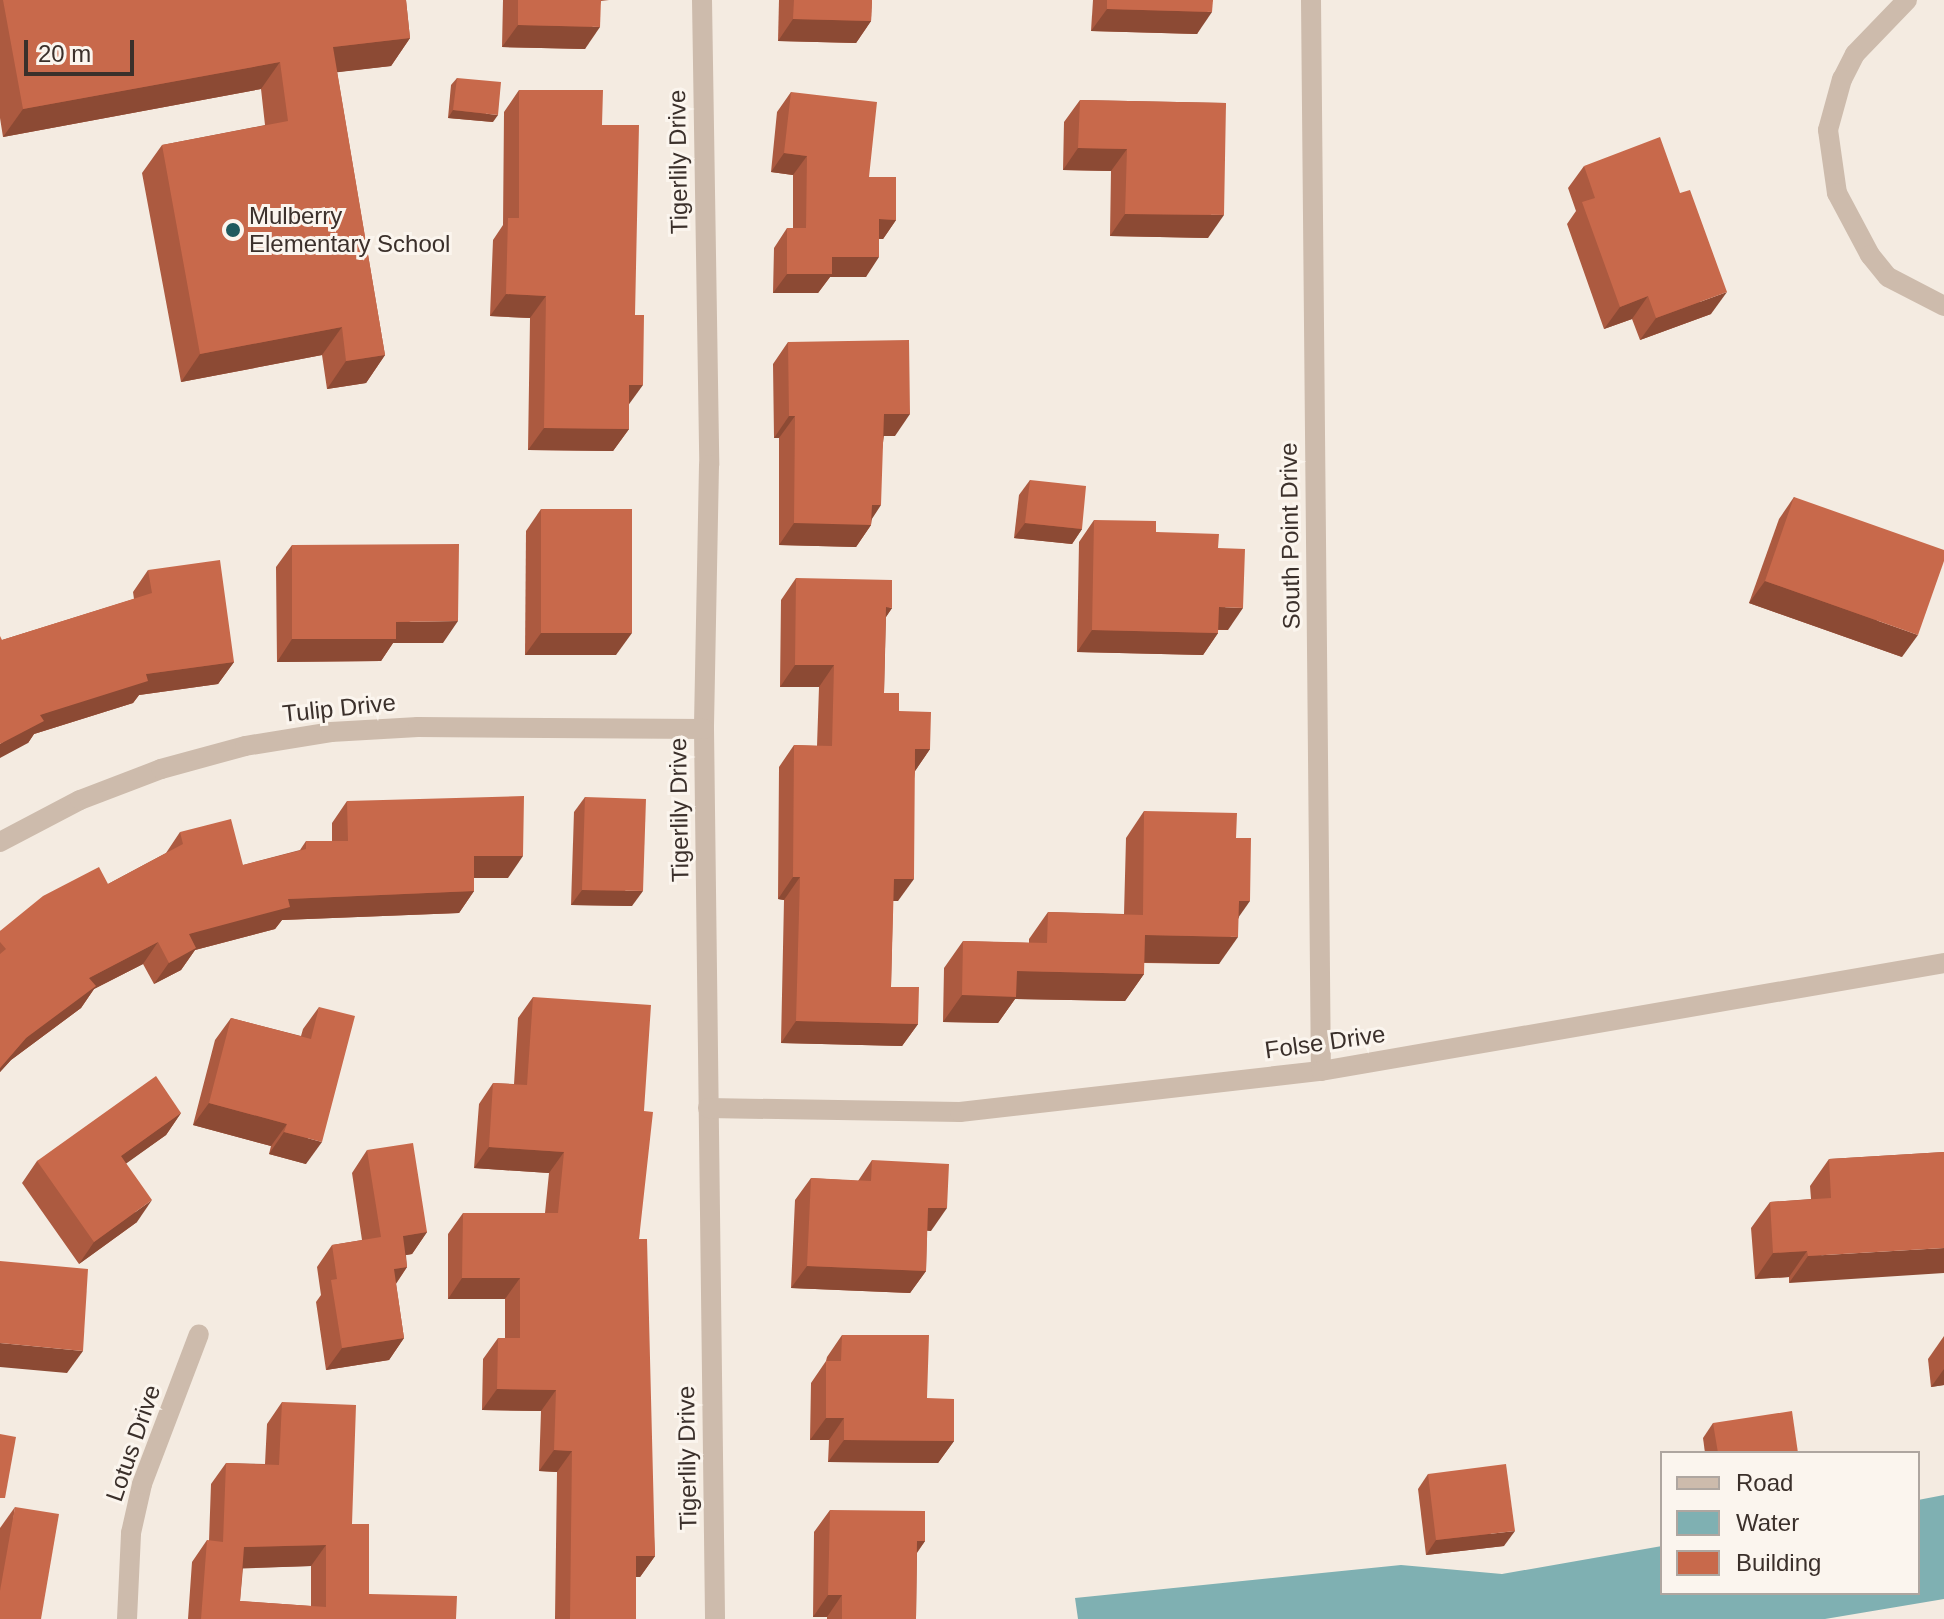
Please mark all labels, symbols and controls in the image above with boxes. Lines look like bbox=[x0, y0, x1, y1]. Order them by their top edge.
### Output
scale bar bbox=[28, 24, 138, 74]
text: 20 m bbox=[38, 40, 91, 67]
street label: Tigerlily Drive bbox=[662, 90, 694, 234]
place label: Mulberry Elementary School bbox=[249, 202, 450, 258]
marker: Mulberry Elementary School bbox=[224, 221, 242, 239]
street label: South Point Drive bbox=[1274, 442, 1306, 630]
street label: Tulip Drive bbox=[281, 688, 397, 728]
street label: Tigerlily Drive bbox=[663, 738, 695, 882]
street label: Folse Drive bbox=[1263, 1019, 1387, 1065]
street label: Lotus Drive bbox=[100, 1381, 166, 1505]
street label: Tigerlily Drive bbox=[671, 1386, 703, 1530]
legend bbox=[1660, 1451, 1920, 1595]
text: Road bbox=[1736, 1469, 1793, 1496]
text: Water bbox=[1736, 1509, 1799, 1536]
text: Building bbox=[1736, 1549, 1821, 1576]

